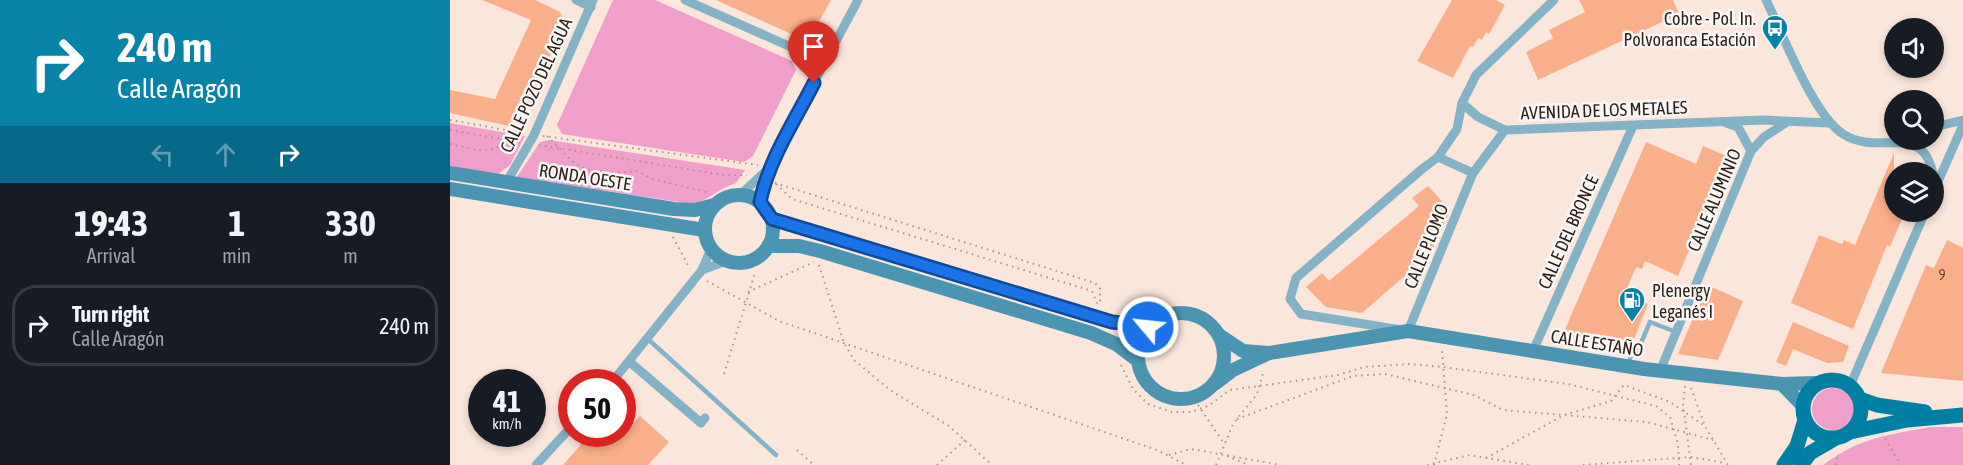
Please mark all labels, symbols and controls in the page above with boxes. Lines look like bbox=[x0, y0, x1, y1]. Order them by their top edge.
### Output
place label: Cobre - Pol. In. Polvoranca Estación bbox=[1624, 8, 1756, 50]
bus stop icon: Cobre - Pol. In. Polvoranca Estación bbox=[1760, 13, 1790, 51]
street label: CALLE POZO DEL AGUA bbox=[496, 14, 576, 156]
map controls bbox=[1884, 18, 1944, 222]
button: sound bbox=[1884, 18, 1944, 78]
pin bbox=[788, 21, 839, 83]
text: 240 m bbox=[117, 23, 212, 71]
icon: right bbox=[18, 24, 96, 102]
icon: arrive bbox=[797, 30, 830, 63]
text: Calle Aragón bbox=[117, 73, 242, 104]
button: search bbox=[1884, 90, 1944, 150]
street label: AVENIDA DE LOS METALES bbox=[1520, 97, 1688, 123]
icon: left bbox=[146, 138, 179, 171]
icon: ahead bbox=[209, 138, 242, 171]
icon: right bbox=[272, 138, 305, 171]
street label: CALLE ALUMINIO bbox=[1683, 145, 1745, 255]
street label: RONDA OESTE bbox=[538, 159, 633, 195]
button: layers bbox=[1884, 162, 1944, 222]
street label: CALLE DEL BRONCE bbox=[1534, 172, 1603, 292]
street label: CALLE PLOMO bbox=[1400, 201, 1452, 291]
text: 19:43 bbox=[74, 202, 148, 244]
text: 1 bbox=[228, 202, 245, 244]
text: 330 bbox=[325, 202, 376, 244]
text: Arrival bbox=[87, 244, 136, 267]
text: min bbox=[222, 244, 251, 267]
text: m bbox=[343, 244, 358, 267]
house number: 9 bbox=[1938, 266, 1946, 283]
place label: Plenergy Leganés I bbox=[1652, 280, 1713, 322]
fuel station icon: Plenergy Leganés I bbox=[1617, 285, 1647, 323]
position arrow bbox=[1116, 295, 1180, 359]
text: Turn right bbox=[72, 301, 149, 327]
icon: right bbox=[21, 309, 54, 342]
text: 240 m bbox=[379, 313, 429, 339]
street label: CALLE ESTAÑO bbox=[1549, 325, 1645, 361]
text: Calle Aragón bbox=[72, 327, 164, 350]
speed limit sign: 50 bbox=[558, 369, 636, 447]
text: 41 bbox=[493, 384, 521, 418]
text: km/h bbox=[492, 415, 522, 432]

